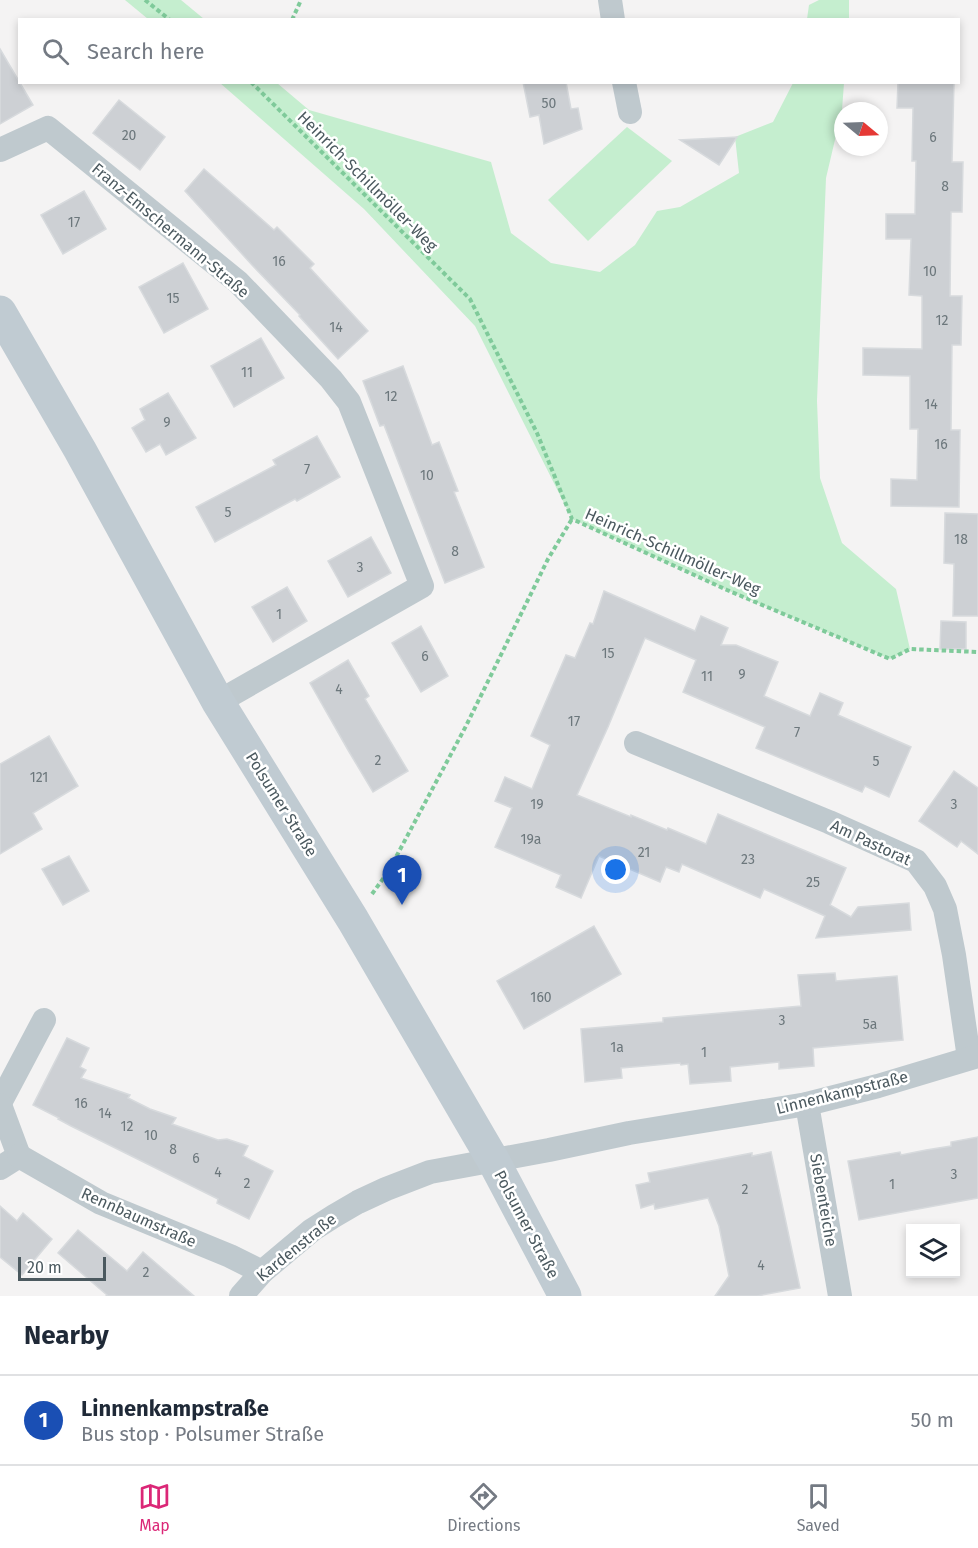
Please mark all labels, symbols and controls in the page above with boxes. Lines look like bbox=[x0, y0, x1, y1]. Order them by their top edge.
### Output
search box bbox=[18, 18, 960, 84]
icon: search bbox=[39, 35, 72, 68]
text: Search here bbox=[87, 38, 205, 65]
house number: 50 bbox=[542, 95, 557, 112]
north arrow bbox=[834, 102, 888, 156]
street label: Heinrich-Schillmöller-Weg bbox=[294, 107, 442, 256]
house number: 20 bbox=[122, 127, 137, 144]
house number: 6 bbox=[929, 129, 937, 146]
street label: Franz-Emschermann-Straße bbox=[88, 159, 253, 302]
house number: 8 bbox=[941, 178, 949, 195]
house number: 17 bbox=[68, 214, 80, 231]
house number: 16 bbox=[272, 253, 286, 270]
house number: 10 bbox=[923, 263, 937, 280]
house number: 15 bbox=[166, 290, 180, 307]
house number: 12 bbox=[936, 312, 949, 329]
house number: 14 bbox=[329, 319, 343, 336]
house number: 11 bbox=[241, 364, 253, 381]
house number: 12 bbox=[385, 388, 398, 405]
house number: 14 bbox=[924, 396, 938, 413]
house number: 9 bbox=[163, 414, 171, 431]
house number: 16 bbox=[934, 436, 948, 453]
house number: 7 bbox=[304, 461, 310, 478]
house number: 10 bbox=[420, 467, 434, 484]
house number: 5 bbox=[224, 504, 232, 521]
street label: Heinrich-Schillmöller-Weg bbox=[582, 504, 764, 599]
house number: 18 bbox=[954, 531, 968, 548]
house number: 8 bbox=[451, 543, 459, 560]
house number: 3 bbox=[357, 559, 364, 576]
house number: 1 bbox=[276, 606, 282, 623]
house number: 15 bbox=[601, 645, 615, 662]
house number: 6 bbox=[421, 648, 429, 665]
house number: 9 bbox=[738, 666, 746, 683]
house number: 11 bbox=[701, 668, 713, 685]
house number: 4 bbox=[335, 681, 343, 698]
house number: 17 bbox=[568, 713, 580, 730]
house number: 7 bbox=[794, 724, 800, 741]
street label: Polsumer Straße bbox=[242, 749, 321, 860]
house number: 2 bbox=[375, 752, 382, 769]
house number: 5 bbox=[872, 753, 880, 770]
house number: 121 bbox=[30, 769, 48, 786]
house number: 19 bbox=[530, 796, 544, 813]
house number: 3 bbox=[951, 796, 958, 813]
street label: Am Pastorat bbox=[828, 816, 914, 869]
house number: 19a bbox=[521, 831, 541, 848]
house number: 21 bbox=[638, 844, 650, 861]
house number: 23 bbox=[741, 851, 755, 868]
your location bbox=[601, 855, 630, 884]
pin: 1 bbox=[382, 856, 422, 905]
house number: 25 bbox=[806, 874, 820, 891]
house number: 160 bbox=[530, 989, 552, 1006]
house number: 3 bbox=[779, 1012, 786, 1029]
house number: 5a bbox=[863, 1016, 877, 1033]
house number: 1a bbox=[610, 1039, 624, 1056]
house number: 1 bbox=[701, 1044, 707, 1061]
street label: Linnenkampstraße bbox=[774, 1067, 910, 1118]
house number: 16 bbox=[74, 1095, 88, 1112]
house number: 14 bbox=[98, 1105, 112, 1122]
house number: 12 bbox=[121, 1118, 134, 1135]
house number: 10 bbox=[144, 1127, 158, 1144]
house number: 8 bbox=[169, 1141, 177, 1158]
house number: 6 bbox=[192, 1150, 200, 1167]
street label: Siebenteiche bbox=[806, 1152, 841, 1248]
house number: 4 bbox=[214, 1164, 222, 1181]
house number: 3 bbox=[951, 1166, 958, 1183]
street label: Polsumer Straße bbox=[490, 1167, 563, 1281]
house number: 2 bbox=[244, 1175, 251, 1192]
house number: 1 bbox=[889, 1176, 895, 1193]
house number: 2 bbox=[742, 1181, 749, 1198]
street label: Rennbaumstraße bbox=[78, 1184, 199, 1251]
street label: Kardenstraße bbox=[253, 1209, 340, 1285]
map controls bbox=[906, 1224, 960, 1278]
button: layers bbox=[906, 1224, 960, 1278]
scale bar bbox=[18, 1254, 106, 1282]
house number: 4 bbox=[757, 1257, 765, 1274]
text: 20 m bbox=[27, 1258, 62, 1277]
house number: 2 bbox=[143, 1264, 150, 1281]
text: Nearby bbox=[24, 1320, 109, 1351]
text: Linnenkampstraße bbox=[81, 1395, 269, 1422]
text: 1 bbox=[39, 1408, 48, 1432]
text: 50 m bbox=[910, 1408, 954, 1432]
text: Bus stop · Polsumer Straße bbox=[81, 1422, 324, 1446]
tab: Map bbox=[138, 1480, 171, 1535]
tab: Directions bbox=[447, 1480, 521, 1535]
tab: Saved bbox=[797, 1480, 840, 1535]

